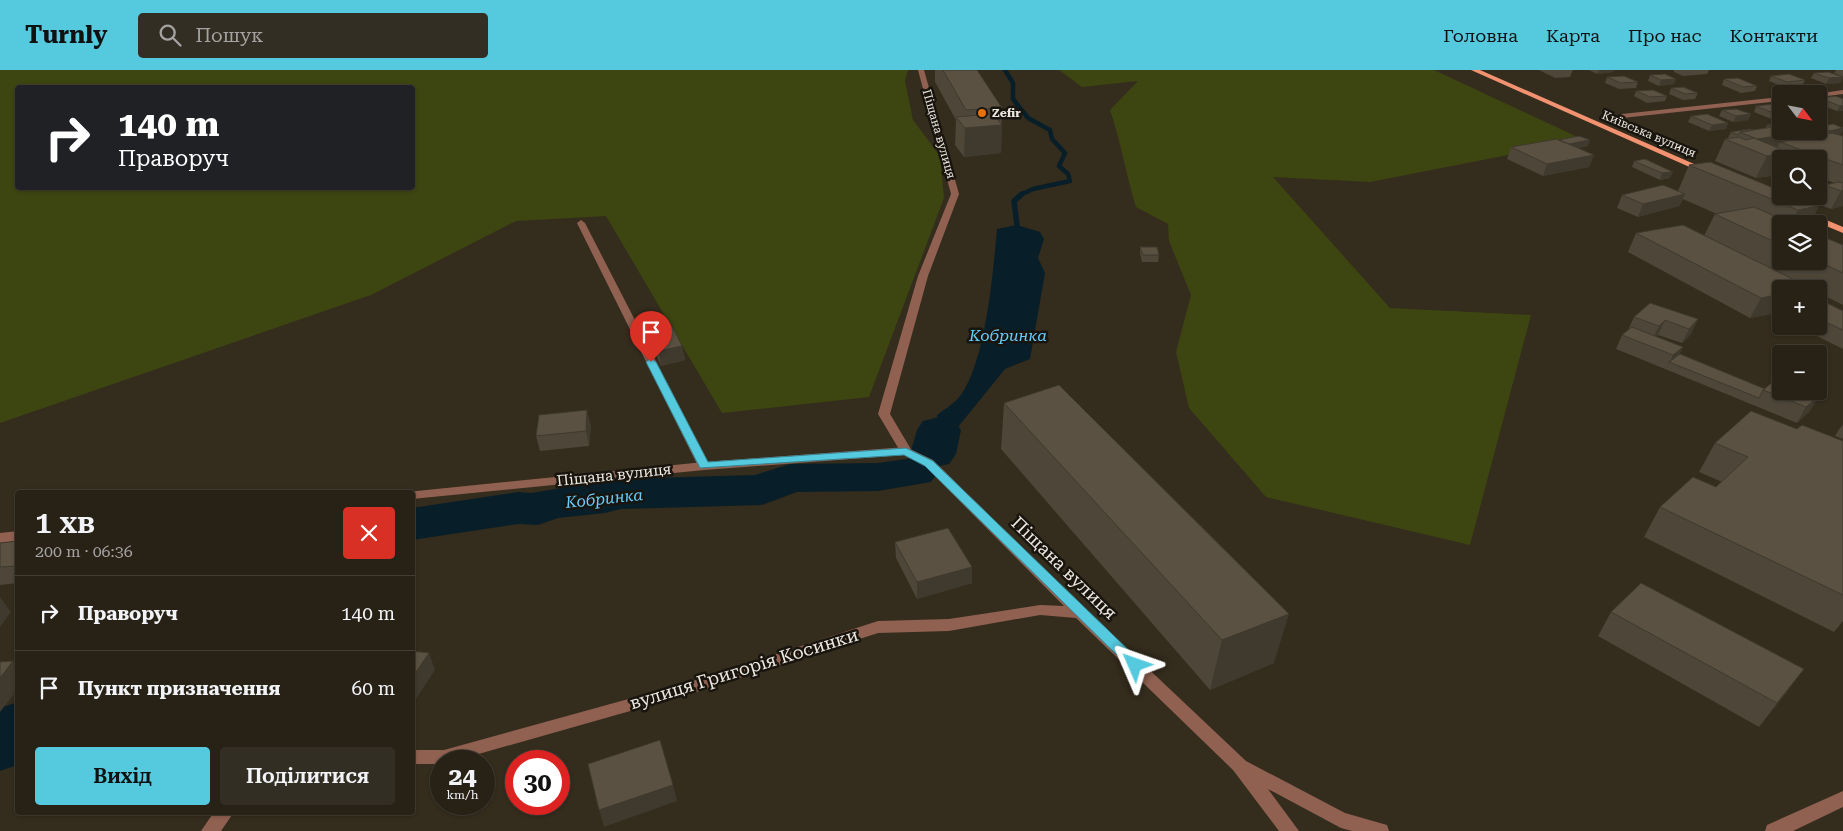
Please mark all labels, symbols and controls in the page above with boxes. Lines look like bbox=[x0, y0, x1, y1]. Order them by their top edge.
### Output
search box bbox=[138, 13, 488, 58]
text: Turnly bbox=[25, 21, 108, 49]
icon: search bbox=[156, 21, 184, 49]
text: Пошук bbox=[196, 24, 263, 47]
text: Головна bbox=[1443, 25, 1518, 46]
text: Карта bbox=[1546, 25, 1600, 46]
text: Про нас bbox=[1628, 25, 1701, 46]
text: Контакти bbox=[1729, 25, 1818, 46]
north arrow bbox=[1772, 85, 1828, 140]
map controls bbox=[1772, 85, 1827, 400]
street label: Піщана вулиця bbox=[920, 88, 958, 180]
text: 140 m bbox=[118, 104, 219, 145]
icon: right bbox=[35, 105, 100, 170]
place label: Zefir bbox=[992, 106, 1021, 120]
marker: Zefir bbox=[976, 107, 988, 119]
street label: Київська вулиця bbox=[1600, 108, 1698, 160]
text: Праворуч bbox=[118, 146, 229, 171]
button: search bbox=[1772, 150, 1827, 205]
button: layers bbox=[1772, 215, 1827, 270]
button: + bbox=[1772, 280, 1827, 335]
pin bbox=[630, 311, 672, 362]
icon: arrive bbox=[637, 318, 665, 346]
water label: Кобринка bbox=[968, 326, 1047, 345]
button: − bbox=[1772, 345, 1827, 400]
street label: Піщана вулиця bbox=[556, 460, 672, 490]
water label: Кобринка bbox=[563, 485, 644, 512]
text: 1 хв bbox=[35, 505, 95, 540]
button: close bbox=[343, 507, 395, 559]
street label: Піщана вулиця bbox=[1007, 512, 1121, 623]
text: 200 m · 06:36 bbox=[35, 542, 133, 561]
icon: right bbox=[35, 599, 63, 627]
text: Праворуч bbox=[78, 602, 178, 625]
text: 140 m bbox=[341, 602, 395, 625]
street label: вулиця Григорія Косинки bbox=[627, 624, 861, 713]
position arrow bbox=[1108, 638, 1160, 690]
icon: arrive bbox=[35, 674, 63, 702]
text: Пункт призначення bbox=[78, 677, 280, 700]
text: 60 m bbox=[352, 677, 395, 700]
button: Вихід bbox=[35, 747, 210, 805]
button: Поділитися bbox=[220, 747, 395, 805]
speed limit sign: 30 bbox=[505, 750, 570, 815]
text: 24 bbox=[448, 762, 477, 791]
text: km/h bbox=[446, 788, 479, 802]

